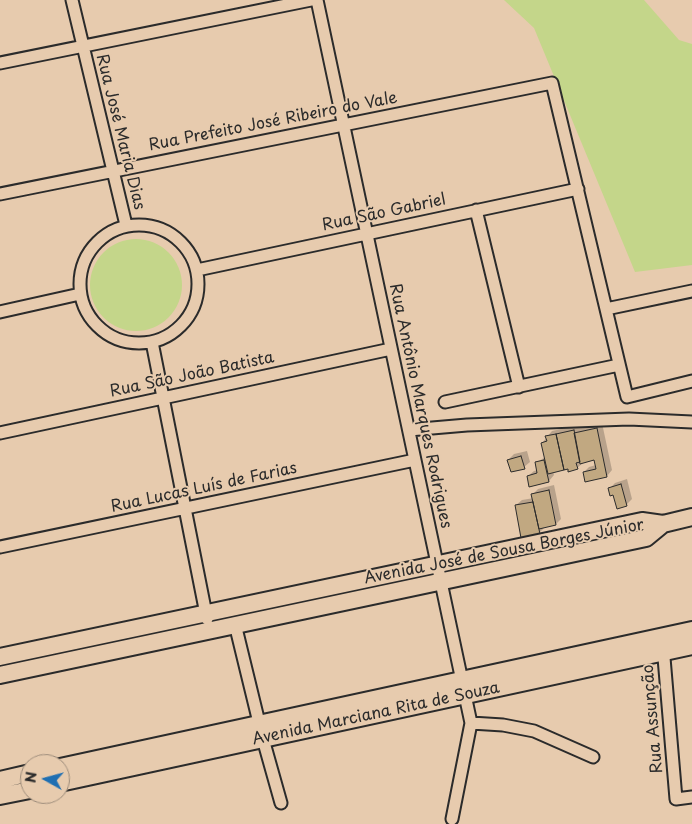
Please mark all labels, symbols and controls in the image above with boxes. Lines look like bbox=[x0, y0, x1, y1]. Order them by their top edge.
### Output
street label: Rua José Maria Dias bbox=[91, 52, 149, 212]
street label: Rua Prefeito José Ribeiro do Vale bbox=[147, 88, 399, 156]
street label: Rua São Gabriel bbox=[320, 191, 448, 235]
street label: Rua Antônio Marques Rodrigues bbox=[385, 282, 455, 530]
street label: Rua São João Batista bbox=[108, 348, 276, 402]
street label: Rua Lucas Luís de Farias bbox=[109, 459, 299, 517]
street label: Avenida José de Sousa Borges Júnior bbox=[362, 515, 646, 589]
street label: Rua Assunção bbox=[639, 664, 667, 774]
street label: Avenida Marciana Rita de Souza bbox=[251, 678, 501, 750]
north arrow bbox=[20, 754, 70, 804]
text: N bbox=[20, 770, 42, 784]

